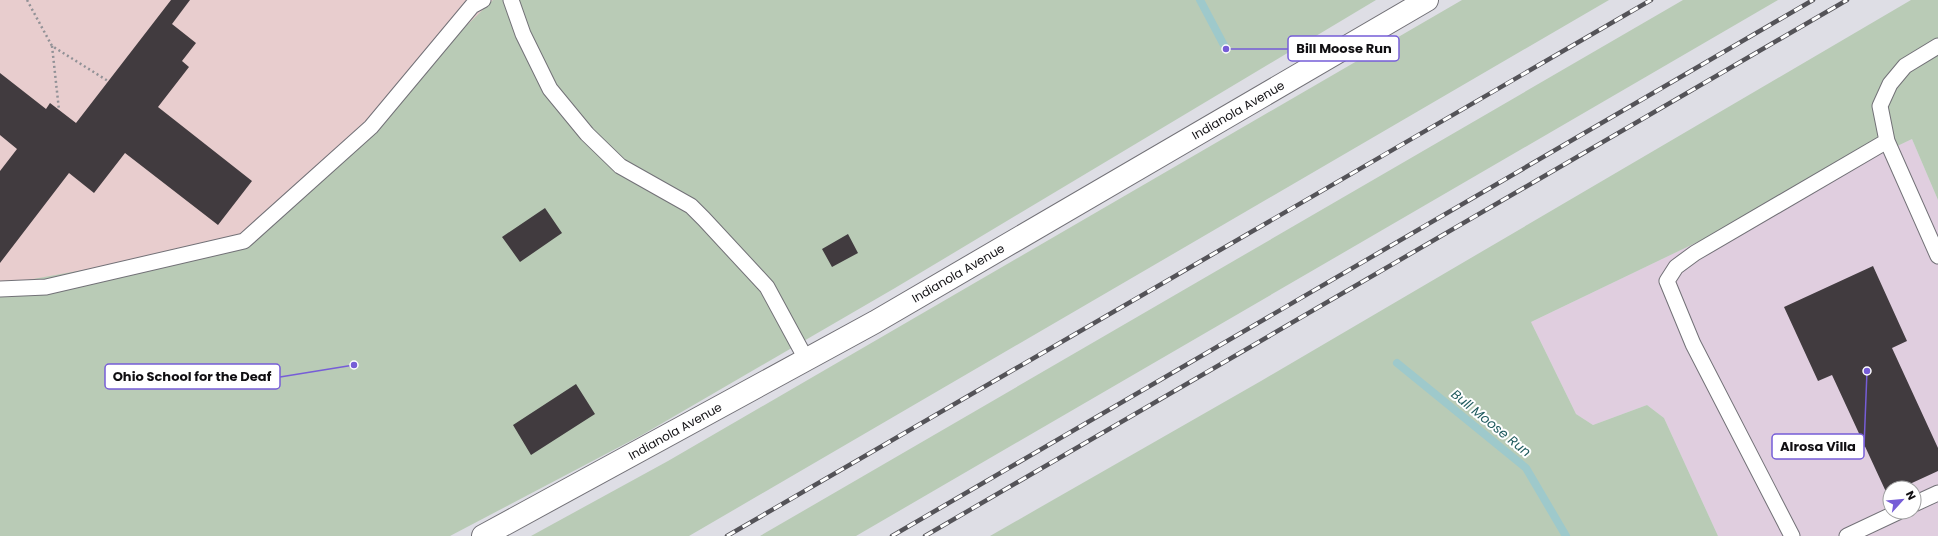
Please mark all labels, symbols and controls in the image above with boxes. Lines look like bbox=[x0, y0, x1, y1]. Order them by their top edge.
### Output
callout: Bill Moose Run bbox=[1288, 36, 1399, 61]
text: Bill Moose Run bbox=[1296, 39, 1392, 58]
street label: Indianola Avenue bbox=[1189, 77, 1287, 143]
street label: Indianola Avenue bbox=[909, 240, 1007, 306]
callout: Ohio School for the Deaf bbox=[105, 364, 280, 389]
text: Ohio School for the Deaf bbox=[113, 367, 272, 386]
water label: Bull Moose Run bbox=[1447, 385, 1535, 461]
street label: Indianola Avenue bbox=[625, 398, 725, 464]
callout: Alrosa Villa bbox=[1772, 434, 1864, 459]
text: Alrosa Villa bbox=[1780, 437, 1856, 456]
north arrow bbox=[1882, 480, 1922, 520]
text: N bbox=[1902, 488, 1920, 503]

